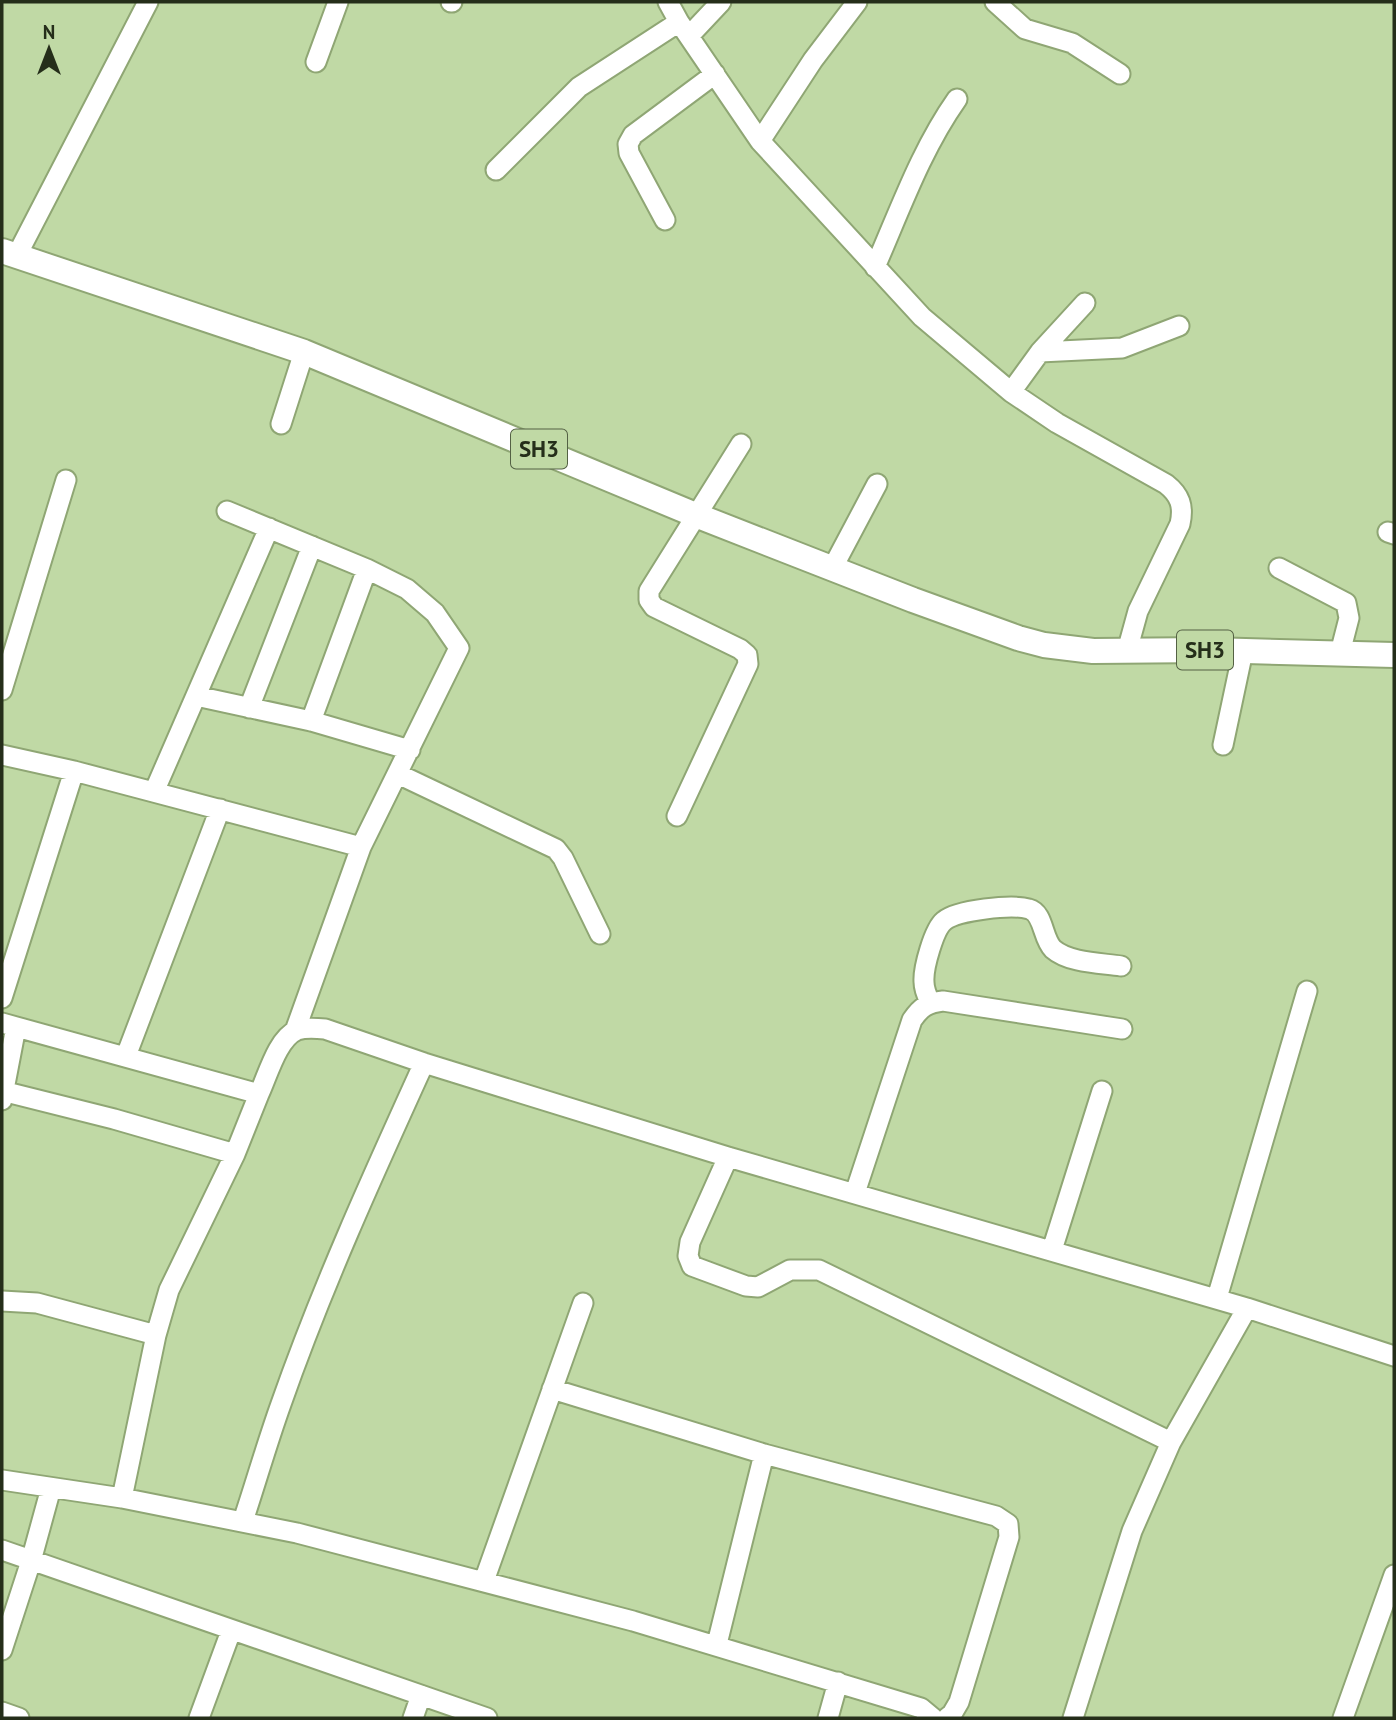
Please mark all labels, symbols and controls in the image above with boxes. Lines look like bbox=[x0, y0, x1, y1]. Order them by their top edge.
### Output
north arrow bbox=[14, 14, 84, 84]
text: N bbox=[43, 20, 55, 44]
road number: SH3 bbox=[511, 430, 567, 468]
road number: SH3 bbox=[1177, 630, 1233, 670]

